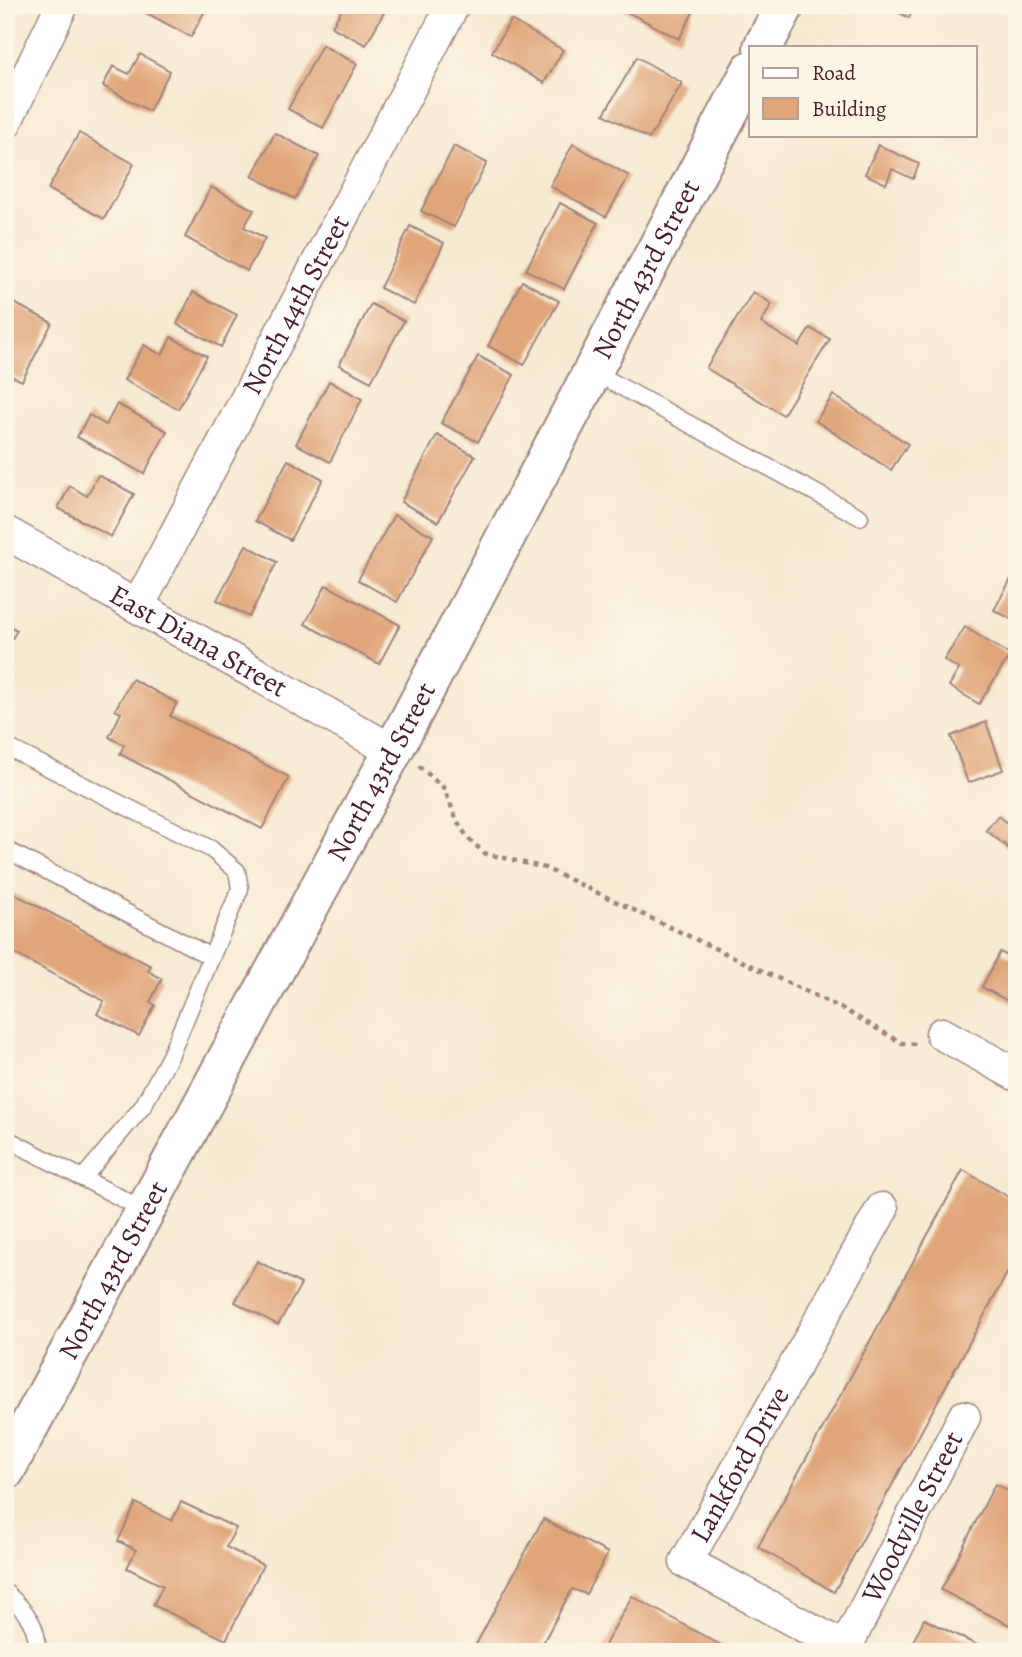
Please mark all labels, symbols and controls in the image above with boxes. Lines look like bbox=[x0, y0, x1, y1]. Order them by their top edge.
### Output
legend bbox=[749, 46, 976, 136]
text: Road bbox=[812, 59, 856, 87]
text: Building bbox=[812, 95, 887, 123]
street label: North 43rd Street bbox=[583, 173, 709, 366]
street label: North 44th Street bbox=[233, 208, 359, 401]
street label: East Diana Street bbox=[102, 576, 294, 706]
street label: North 43rd Street bbox=[318, 676, 445, 868]
street label: North 43rd Street bbox=[49, 1174, 177, 1367]
street label: Lankford Drive bbox=[681, 1380, 799, 1550]
street label: Woodville Street bbox=[852, 1425, 973, 1610]

